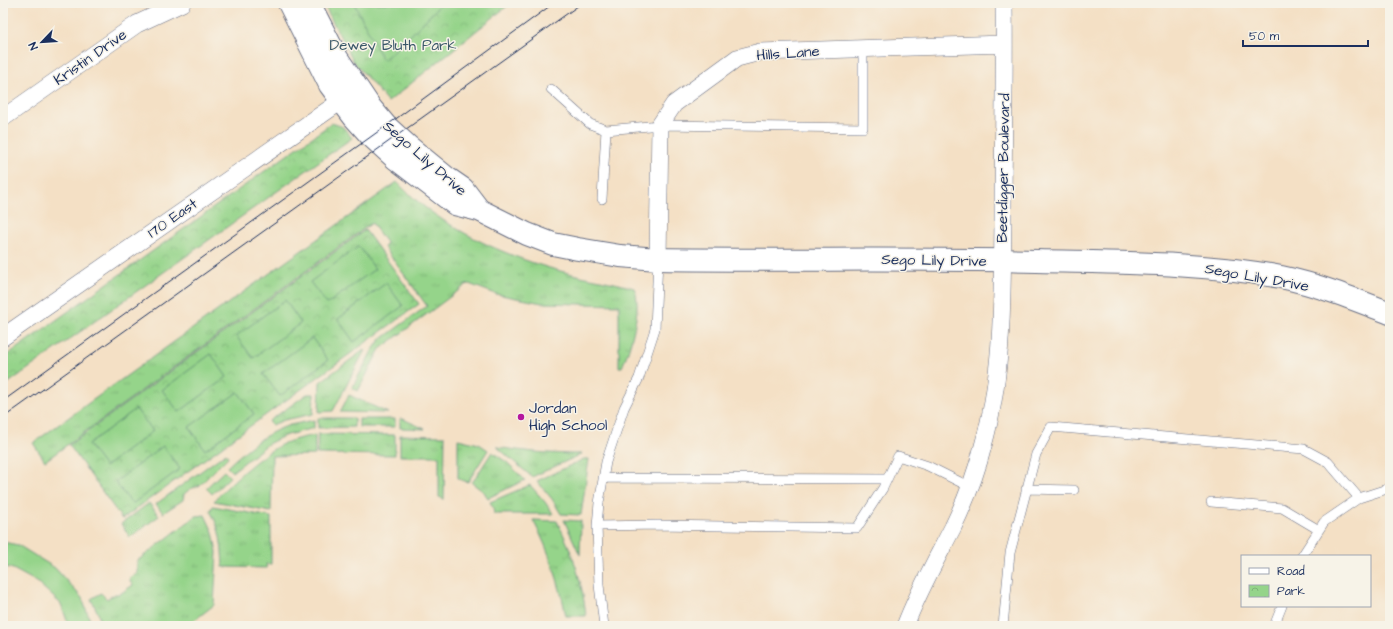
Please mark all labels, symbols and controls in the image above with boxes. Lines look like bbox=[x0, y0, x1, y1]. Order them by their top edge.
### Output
north arrow bbox=[22, 22, 62, 62]
scale bar bbox=[1243, 22, 1368, 48]
street label: Kristin Drive bbox=[49, 24, 131, 90]
text: 50 m bbox=[1249, 28, 1280, 45]
park label: Dewey Bluth Park bbox=[329, 35, 457, 57]
text: N bbox=[25, 40, 42, 52]
street label: Hills Lane bbox=[756, 41, 820, 66]
street label: Beetdigger Boulevard bbox=[992, 93, 1016, 243]
street label: Sego Lily Drive bbox=[377, 116, 471, 202]
street label: 170 East bbox=[143, 194, 202, 243]
street label: Sego Lily Drive bbox=[881, 249, 987, 273]
street label: Sego Lily Drive bbox=[1203, 258, 1311, 298]
place label: Jordan High School bbox=[529, 398, 607, 437]
marker: Jordan High School bbox=[516, 412, 526, 422]
legend bbox=[1241, 555, 1371, 607]
text: Road bbox=[1277, 563, 1305, 580]
text: Park bbox=[1277, 583, 1305, 600]

